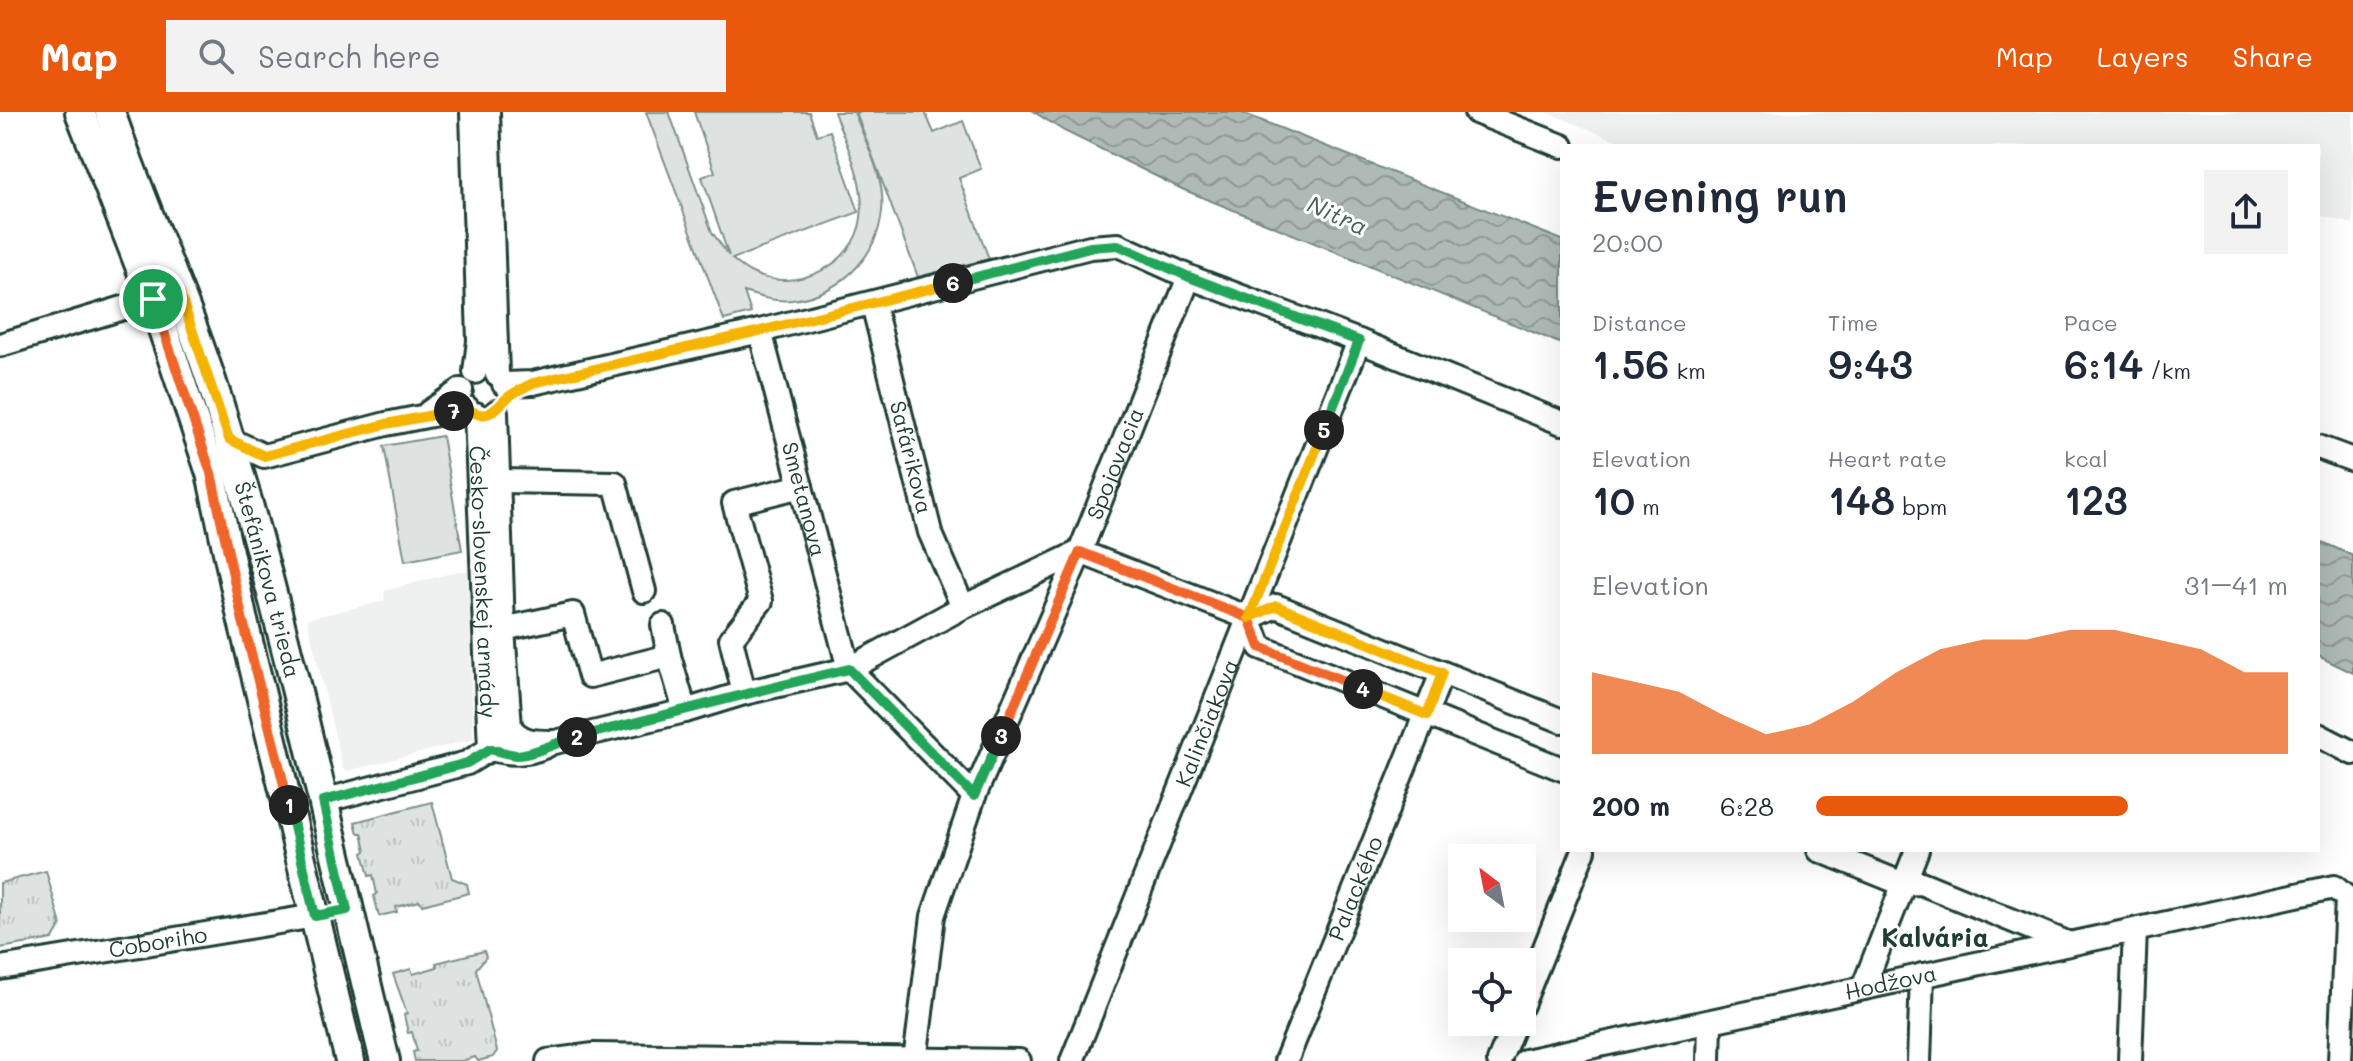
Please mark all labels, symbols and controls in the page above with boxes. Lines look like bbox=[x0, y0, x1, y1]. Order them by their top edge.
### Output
search box bbox=[166, 20, 726, 92]
text: Map bbox=[40, 31, 118, 81]
icon: search bbox=[194, 34, 238, 78]
text: Search here bbox=[258, 36, 441, 76]
text: Map bbox=[1996, 38, 2053, 74]
text: Layers bbox=[2097, 38, 2189, 74]
text: Share bbox=[2233, 38, 2313, 74]
text: Evening run bbox=[1592, 166, 1847, 223]
button: share bbox=[2204, 170, 2288, 254]
water label: Nitra bbox=[1303, 188, 1373, 242]
text: 20:00 bbox=[1592, 225, 1663, 259]
pin: 6 bbox=[933, 263, 973, 303]
pin bbox=[119, 265, 187, 333]
text: 6 bbox=[946, 268, 960, 297]
icon: arrive bbox=[131, 277, 175, 321]
text: Distance bbox=[1592, 308, 1687, 337]
text: Time bbox=[1828, 308, 1878, 337]
text: Pace bbox=[2064, 308, 2118, 337]
text: 1.56 bbox=[1592, 337, 1669, 389]
text: 9:43 bbox=[1828, 337, 1913, 389]
text: 6:14 bbox=[2064, 337, 2143, 389]
text: km bbox=[1669, 356, 1706, 385]
text: /km bbox=[2143, 356, 2191, 385]
pin: 7 bbox=[434, 391, 474, 431]
text: 7 bbox=[448, 396, 460, 425]
street label: Šafárikova bbox=[884, 398, 940, 517]
street label: Spojovacia bbox=[1079, 403, 1150, 524]
pin: 5 bbox=[1304, 410, 1344, 450]
text: 5 bbox=[1318, 415, 1330, 444]
street label: Smetanova bbox=[776, 439, 834, 560]
text: Elevation bbox=[1592, 444, 1691, 473]
text: Heart rate bbox=[1828, 444, 1947, 473]
text: kcal bbox=[2064, 444, 2108, 473]
street label: Česko-slovenskej armády bbox=[463, 445, 504, 719]
text: 10 bbox=[1592, 473, 1635, 525]
text: 148 bbox=[1828, 473, 1895, 525]
text: 123 bbox=[2064, 473, 2128, 525]
street label: Štefánikova trieda bbox=[228, 478, 308, 681]
text: m bbox=[1635, 492, 1660, 521]
text: bpm bbox=[1895, 492, 1947, 521]
text: Elevation bbox=[1592, 568, 1709, 602]
text: 31–41 m bbox=[2184, 568, 2288, 602]
street label: Kalinčiakova bbox=[1168, 655, 1245, 791]
pin: 4 bbox=[1343, 669, 1383, 709]
text: 4 bbox=[1356, 674, 1370, 703]
pin: 3 bbox=[981, 716, 1021, 756]
pin: 2 bbox=[557, 717, 597, 757]
text: 3 bbox=[994, 721, 1008, 750]
text: 2 bbox=[571, 722, 583, 751]
pin: 1 bbox=[269, 785, 309, 825]
text: 200 m bbox=[1592, 789, 1670, 823]
text: 6:28 bbox=[1720, 789, 1774, 823]
text: 1 bbox=[284, 790, 294, 819]
street label: Palackého bbox=[1321, 832, 1389, 945]
north arrow bbox=[1448, 844, 1536, 932]
map controls bbox=[1448, 844, 1536, 1036]
street label: Coboriho bbox=[107, 919, 209, 964]
district label: Kalvária bbox=[1881, 920, 1989, 954]
button: locate bbox=[1448, 948, 1536, 1036]
street label: Hodžova bbox=[1842, 958, 1939, 1006]

